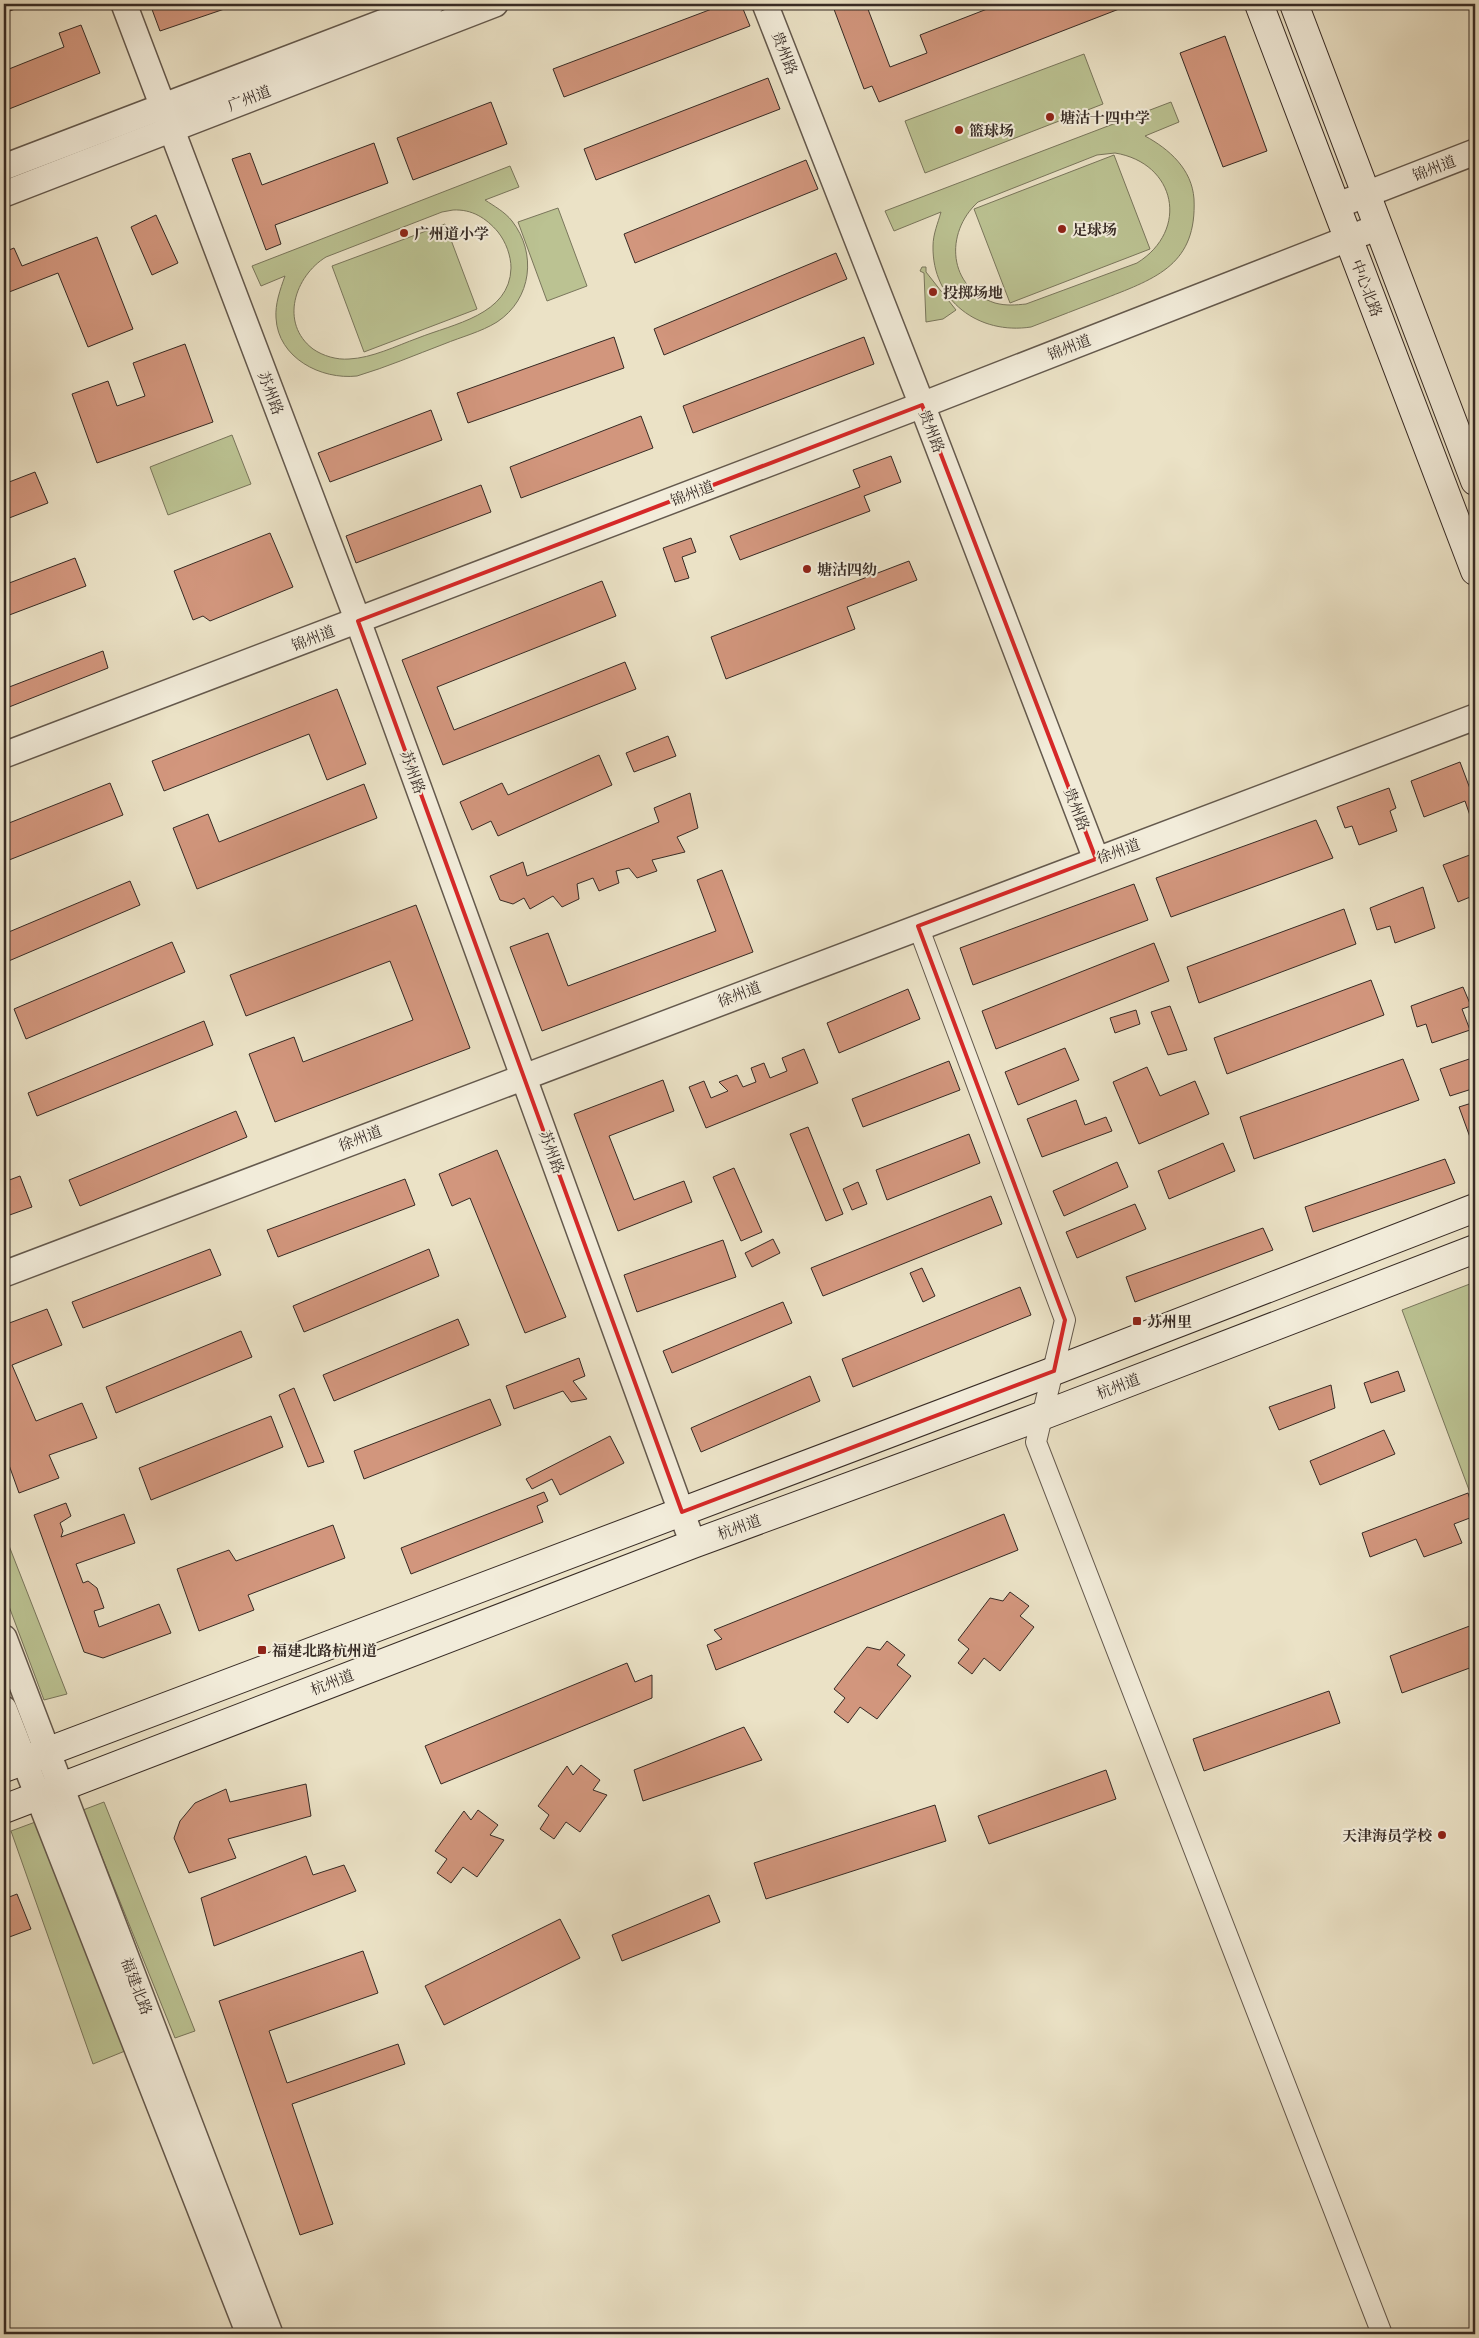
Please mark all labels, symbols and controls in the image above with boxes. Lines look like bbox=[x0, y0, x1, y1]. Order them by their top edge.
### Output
street label: 贵州路 bbox=[767, 28, 803, 78]
street label: 广州道 bbox=[224, 80, 274, 116]
place label: 塘沽十四中学 bbox=[1060, 107, 1150, 128]
marker: 塘沽十四中学 bbox=[1044, 111, 1056, 123]
place label: 篮球场 bbox=[969, 120, 1014, 141]
marker: 篮球场 bbox=[953, 124, 965, 136]
street label: 锦州道 bbox=[1409, 150, 1459, 186]
place label: 足球场 bbox=[1072, 219, 1117, 240]
place label: 广州道小学 bbox=[414, 223, 489, 244]
marker: 足球场 bbox=[1056, 223, 1068, 235]
marker: 广州道小学 bbox=[398, 227, 410, 239]
street label: 中心北路 bbox=[1346, 256, 1388, 320]
place label: 投掷场地 bbox=[943, 282, 1003, 303]
marker: 投掷场地 bbox=[927, 286, 939, 298]
street label: 锦州道 bbox=[1044, 329, 1094, 365]
street label: 苏州路 bbox=[253, 368, 289, 418]
street label: 贵州路 bbox=[914, 406, 950, 456]
street label: 锦州道 bbox=[667, 475, 717, 511]
place label: 塘沽四幼 bbox=[817, 559, 877, 580]
marker: 塘沽四幼 bbox=[801, 563, 813, 575]
street label: 锦州道 bbox=[288, 620, 338, 656]
street label: 苏州路 bbox=[395, 747, 431, 797]
street label: 贵州路 bbox=[1059, 784, 1095, 834]
street label: 徐州道 bbox=[1093, 833, 1143, 869]
street label: 徐州道 bbox=[714, 976, 764, 1012]
street label: 徐州道 bbox=[335, 1120, 385, 1156]
street label: 苏州路 bbox=[534, 1127, 570, 1177]
place label: 苏州里 bbox=[1147, 1311, 1192, 1332]
marker: 苏州里 bbox=[1131, 1315, 1143, 1327]
street label: 杭州道 bbox=[1093, 1368, 1143, 1404]
street label: 杭州道 bbox=[714, 1509, 764, 1545]
place label: 福建北路杭州道 bbox=[272, 1640, 377, 1661]
marker: 福建北路杭州道 bbox=[256, 1644, 268, 1656]
street label: 杭州道 bbox=[307, 1664, 357, 1700]
place label: 天津海员学校 bbox=[1342, 1825, 1433, 1846]
marker: 天津海员学校 bbox=[1436, 1829, 1448, 1841]
street label: 福建北路 bbox=[116, 1954, 158, 2018]

